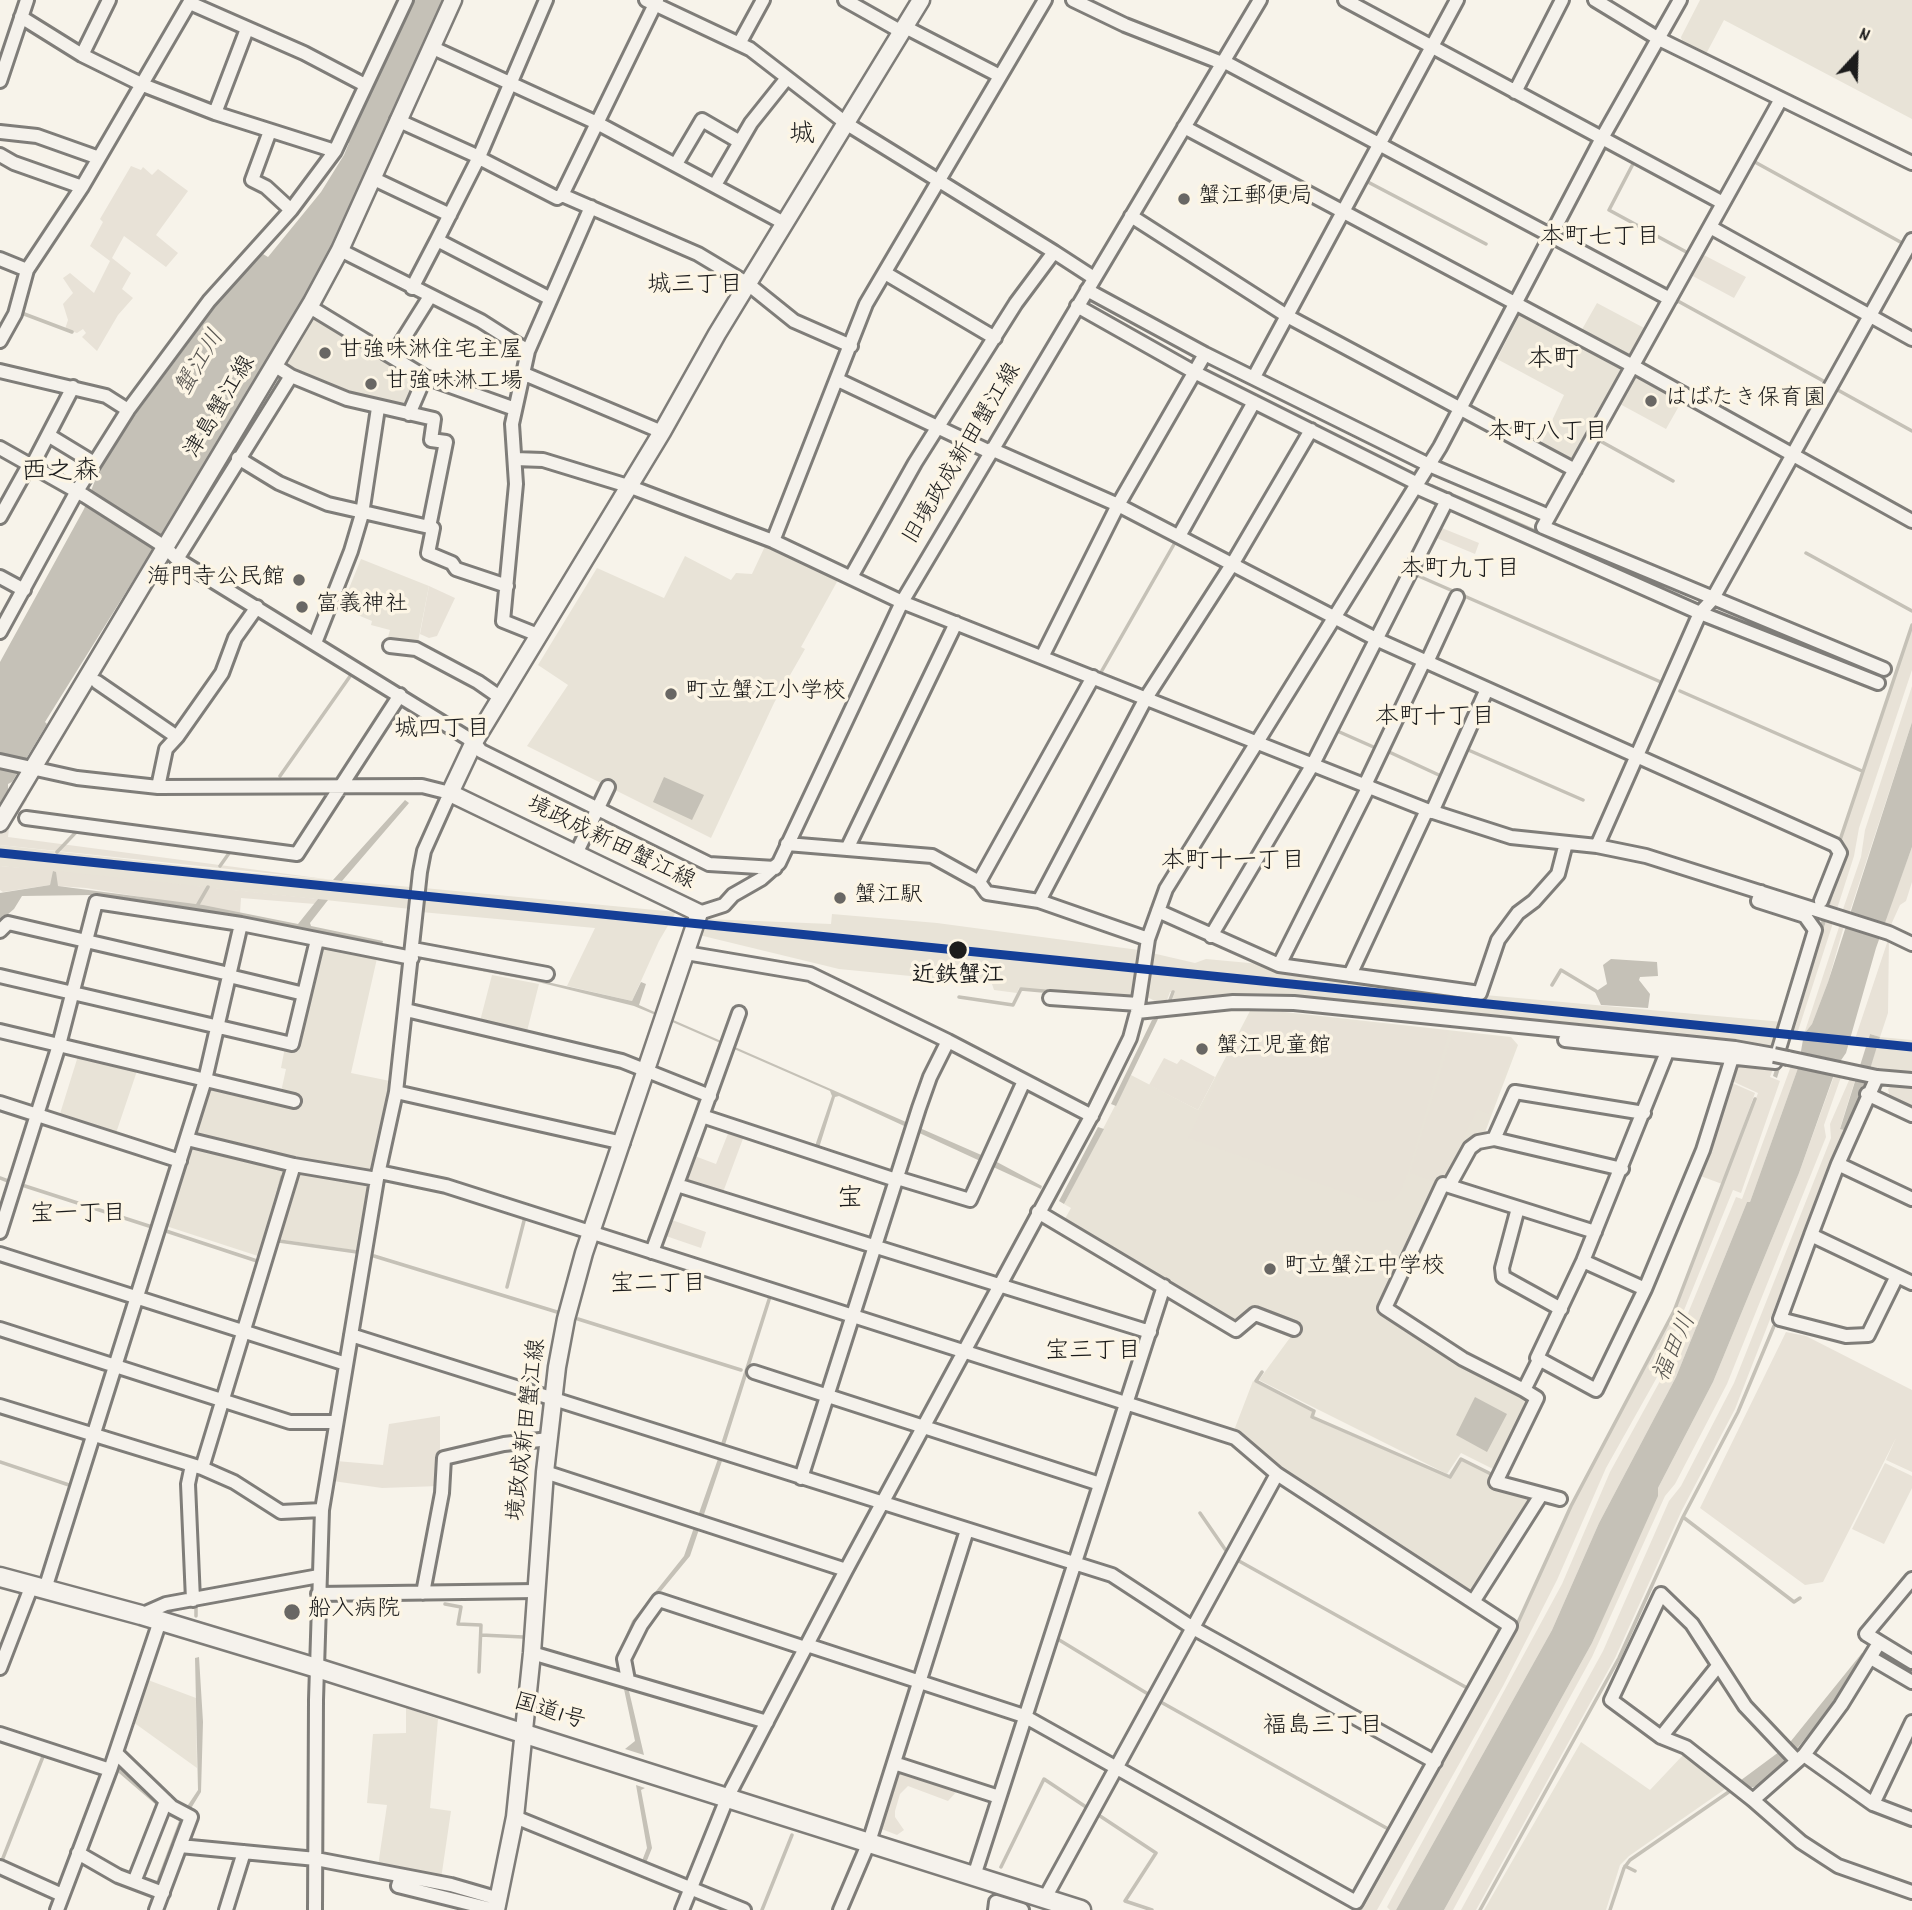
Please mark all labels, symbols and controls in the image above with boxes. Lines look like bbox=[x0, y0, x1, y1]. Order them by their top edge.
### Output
north arrow bbox=[1821, 21, 1891, 91]
text: N bbox=[1855, 22, 1873, 50]
district label: 城 bbox=[789, 121, 815, 153]
place label: 蟹江郵便局 bbox=[1198, 185, 1313, 213]
marker: 蟹江郵便局 bbox=[1176, 191, 1192, 207]
district label: 本町七丁目 bbox=[1540, 226, 1660, 254]
district label: 城三丁目 bbox=[647, 274, 743, 302]
water label: 蟹江川 bbox=[171, 326, 233, 402]
place label: 甘強味淋住宅主屋 bbox=[339, 339, 523, 367]
marker: 甘強味淋住宅主屋 bbox=[317, 345, 333, 361]
district label: 本町 bbox=[1527, 346, 1579, 378]
street label: 津島蟹江線 bbox=[181, 352, 263, 464]
street label: 旧境政成新田蟹江線 bbox=[899, 359, 1029, 551]
place label: 甘強味淋工場 bbox=[385, 370, 523, 398]
marker: 甘強味淋工場 bbox=[363, 376, 379, 392]
place label: はばたき保育園 bbox=[1665, 387, 1826, 415]
marker: はばたき保育園 bbox=[1643, 393, 1659, 409]
district label: 本町八丁目 bbox=[1488, 421, 1608, 449]
district label: 西之森 bbox=[21, 458, 99, 490]
district label: 本町九丁目 bbox=[1400, 558, 1520, 586]
place label: 海門寺公民館 bbox=[147, 566, 285, 594]
marker: 海門寺公民館 bbox=[291, 572, 307, 588]
place label: 富義神社 bbox=[316, 593, 408, 621]
marker: 富義神社 bbox=[294, 599, 310, 615]
place label: 町立蟹江小学校 bbox=[685, 680, 846, 708]
marker: 町立蟹江小学校 bbox=[663, 686, 679, 702]
district label: 本町十丁目 bbox=[1375, 706, 1495, 734]
district label: 城四丁目 bbox=[394, 718, 490, 746]
street label: 境政成新田蟹江線 bbox=[521, 792, 699, 898]
district label: 本町十一丁目 bbox=[1161, 850, 1305, 878]
place label: 蟹江駅 bbox=[854, 884, 923, 912]
marker: 蟹江駅 bbox=[832, 890, 848, 906]
marker: 近鉄蟹江 bbox=[947, 939, 969, 961]
place label: 近鉄蟹江 bbox=[912, 964, 1004, 992]
place label: 蟹江児童館 bbox=[1216, 1035, 1331, 1063]
marker: 蟹江児童館 bbox=[1194, 1041, 1210, 1057]
district label: 宝 bbox=[837, 1185, 863, 1217]
district label: 宝一丁目 bbox=[30, 1203, 126, 1231]
place label: 町立蟹江中学校 bbox=[1284, 1255, 1445, 1283]
marker: 町立蟹江中学校 bbox=[1262, 1261, 1278, 1277]
district label: 宝二丁目 bbox=[610, 1273, 706, 1301]
water label: 福田川 bbox=[1649, 1310, 1705, 1388]
street label: 境政成新田蟹江線 bbox=[504, 1337, 554, 1523]
district label: 宝三丁目 bbox=[1045, 1340, 1141, 1368]
place label: 船入病院 bbox=[308, 1598, 400, 1626]
marker: 船入病院 bbox=[282, 1602, 302, 1622]
street label: 国道1号 bbox=[510, 1690, 588, 1738]
district label: 福島三丁目 bbox=[1263, 1715, 1383, 1743]

